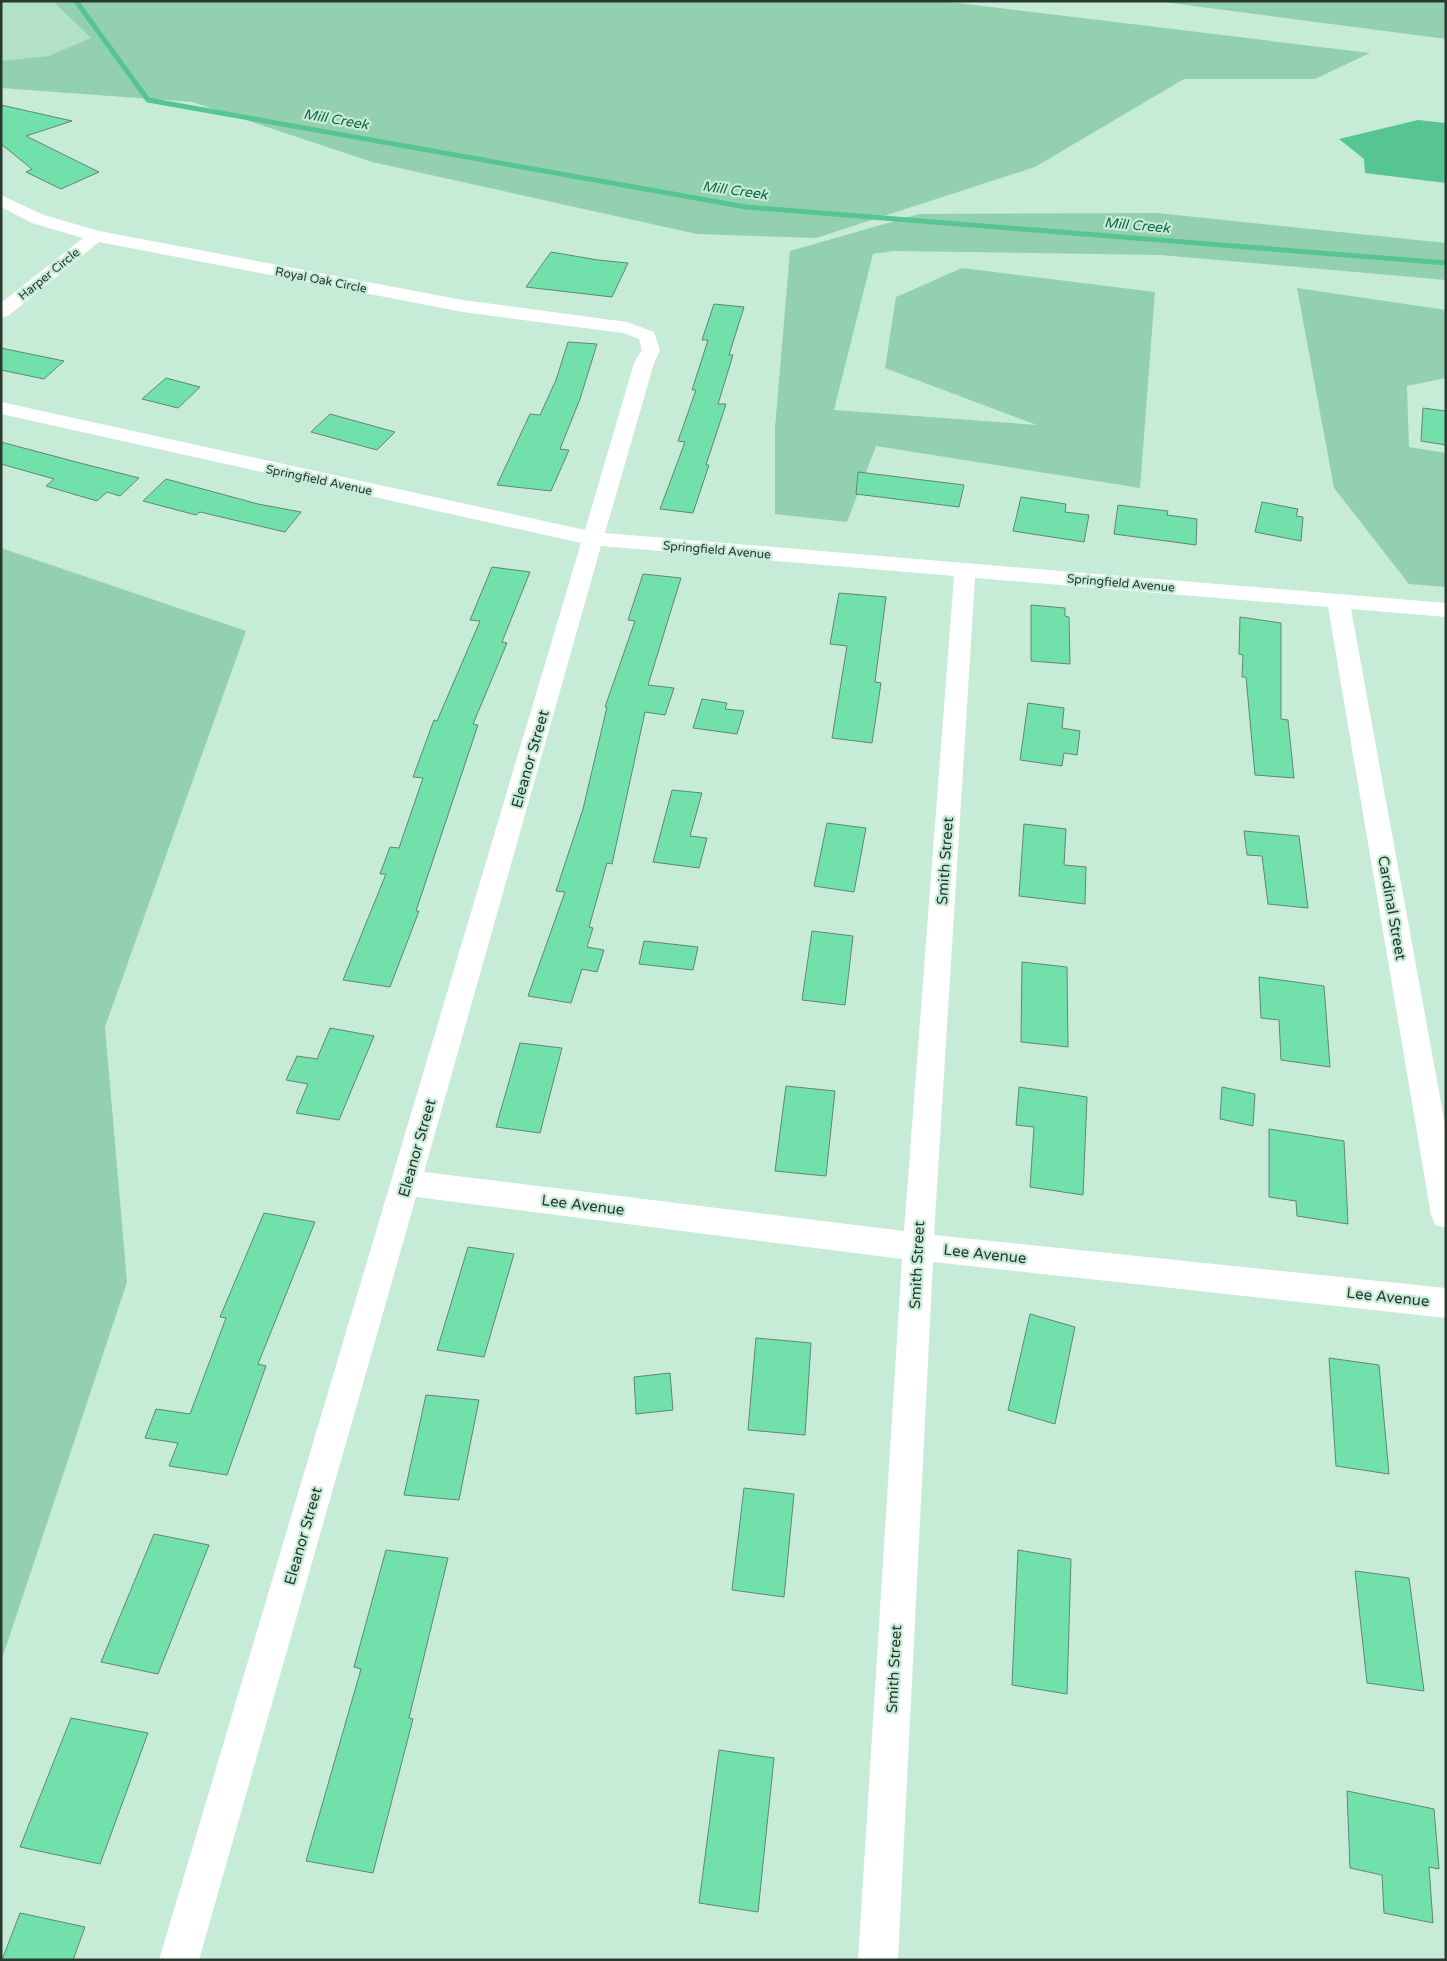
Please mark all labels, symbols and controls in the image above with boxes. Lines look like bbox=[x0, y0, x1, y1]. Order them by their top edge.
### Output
water label: Mill Creek bbox=[302, 105, 371, 134]
water label: Mill Creek bbox=[701, 178, 770, 204]
water label: Mill Creek bbox=[1103, 214, 1172, 237]
street label: Harper Circle bbox=[16, 245, 82, 303]
street label: Royal Oak Circle bbox=[274, 264, 368, 296]
street label: Springfield Avenue bbox=[265, 462, 374, 498]
street label: Springfield Avenue bbox=[662, 538, 772, 562]
street label: Springfield Avenue bbox=[1066, 571, 1176, 595]
street label: Eleanor Street bbox=[507, 708, 553, 810]
street label: Smith Street bbox=[933, 816, 957, 906]
street label: Cardinal Street bbox=[1374, 854, 1410, 962]
street label: Eleanor Street bbox=[394, 1097, 440, 1199]
street label: Lee Avenue bbox=[541, 1191, 625, 1219]
street label: Smith Street bbox=[906, 1220, 928, 1310]
street label: Lee Avenue bbox=[943, 1241, 1027, 1267]
street label: Lee Avenue bbox=[1346, 1284, 1430, 1310]
street label: Eleanor Street bbox=[280, 1485, 326, 1587]
street label: Smith Street bbox=[883, 1624, 905, 1714]

